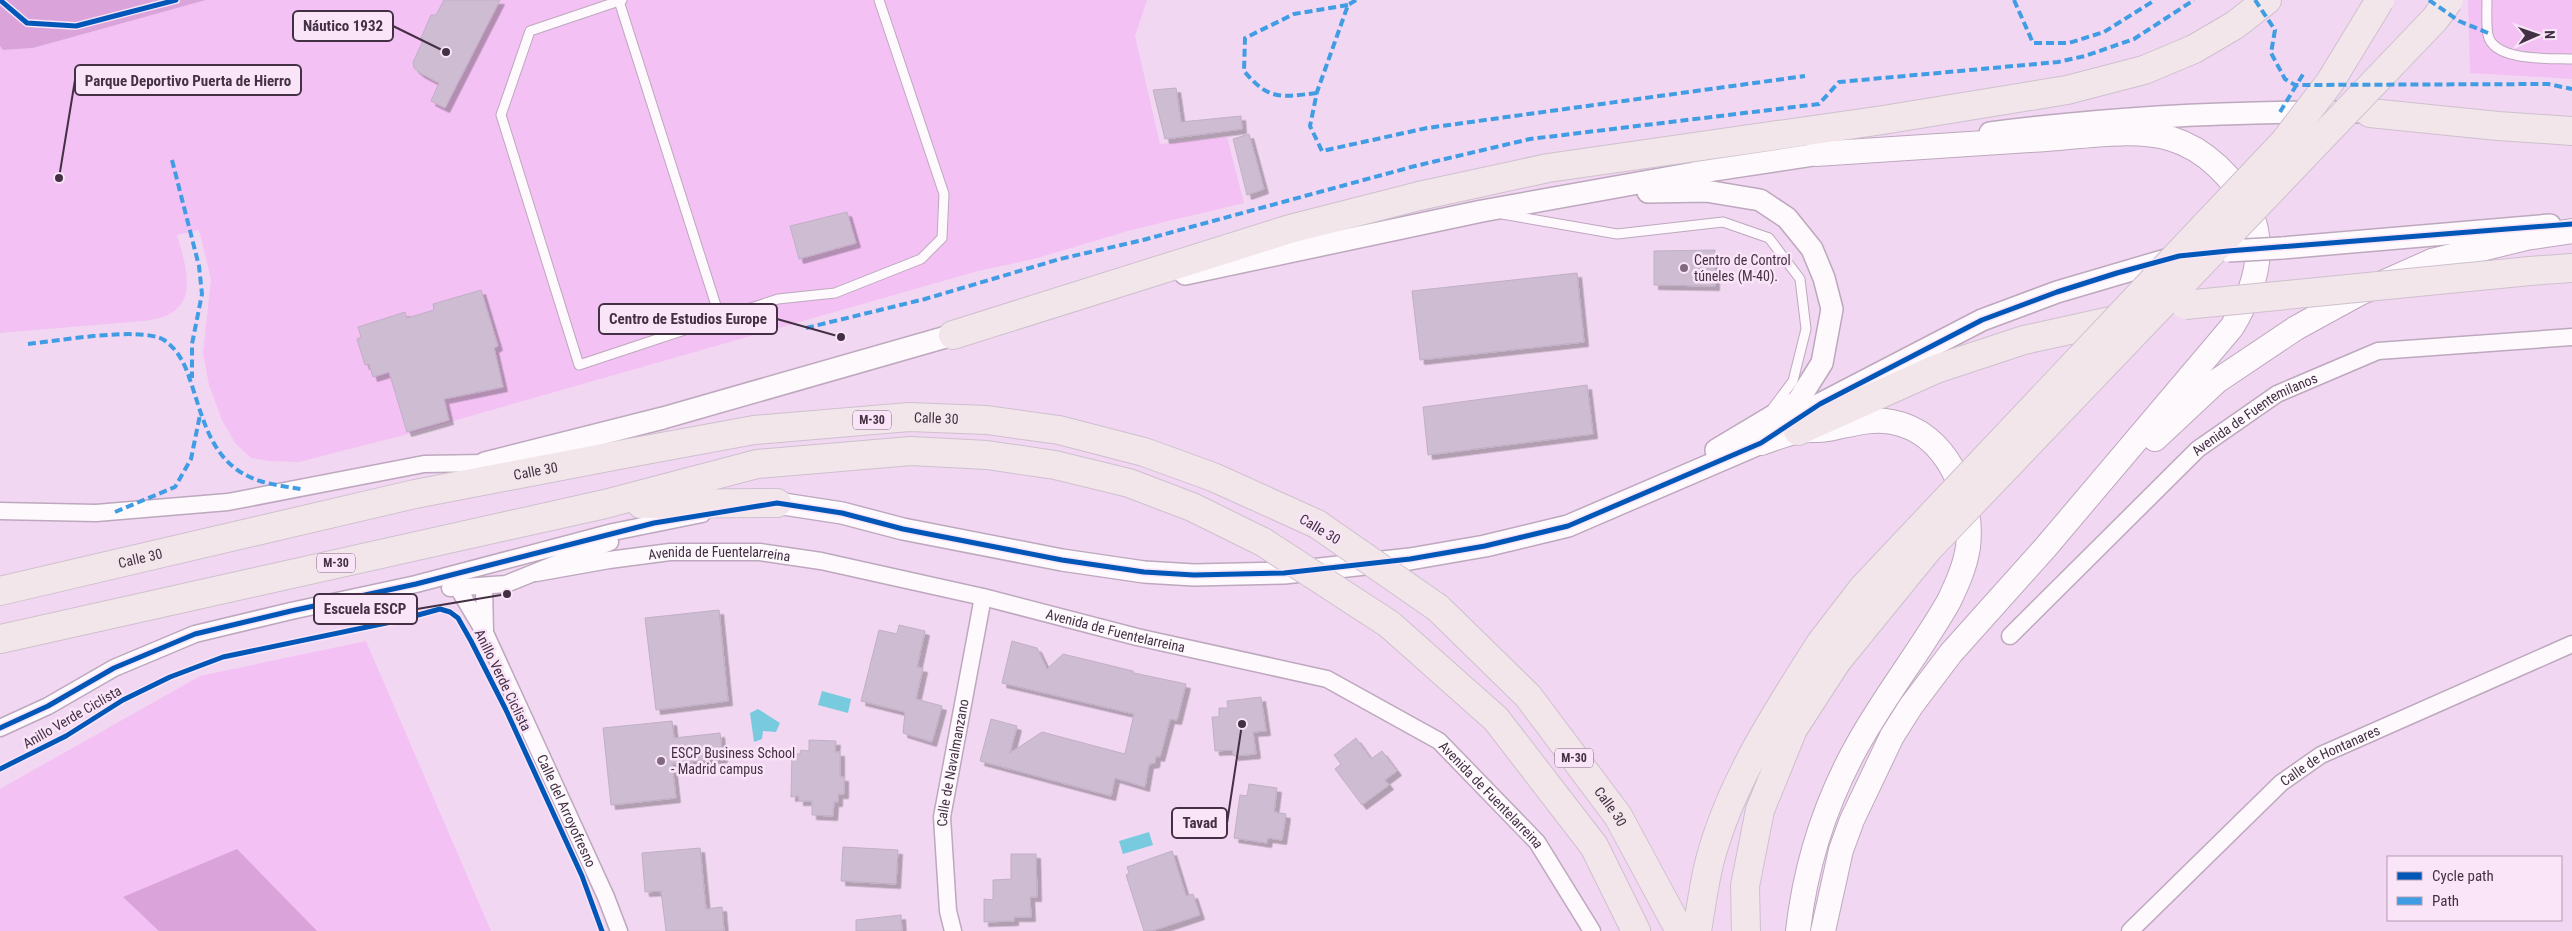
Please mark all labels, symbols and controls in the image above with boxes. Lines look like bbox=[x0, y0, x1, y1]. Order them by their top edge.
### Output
north arrow bbox=[2512, 10, 2562, 60]
callout: Náutico 1932 bbox=[293, 11, 393, 41]
text: Náutico 1932 bbox=[303, 17, 383, 35]
text: N bbox=[2542, 30, 2558, 39]
callout: Parque Deportivo Puerta de Hierro bbox=[75, 65, 301, 95]
text: Parque Deportivo Puerta de Hierro bbox=[85, 72, 291, 90]
place label: Centro de Control túneles (M-40). bbox=[1694, 252, 1791, 285]
marker: Centro de Control túneles (M-40). bbox=[1678, 262, 1690, 274]
callout: Centro de Estudios Europe bbox=[599, 304, 777, 334]
text: Centro de Estudios Europe bbox=[609, 310, 767, 328]
street label: Avenida de Fuentemilanos bbox=[2188, 370, 2320, 459]
street label: Calle 30 bbox=[914, 409, 959, 427]
road number: M-30 bbox=[853, 410, 891, 430]
street label: Calle 30 bbox=[512, 459, 559, 483]
street label: Calle 30 bbox=[1297, 511, 1343, 547]
street label: Avenida de Fuentelarreina bbox=[647, 544, 792, 564]
street label: Calle 30 bbox=[117, 545, 164, 571]
road number: M-30 bbox=[317, 554, 355, 572]
callout: Escuela ESCP bbox=[314, 594, 417, 624]
text: Escuela ESCP bbox=[324, 600, 406, 618]
street label: Avenida de Fuentelarreina bbox=[1044, 606, 1187, 655]
street label: Anillo Verde Ciclista bbox=[471, 627, 535, 733]
street label: Anillo Verde Ciclista bbox=[20, 682, 124, 752]
street label: Calle de Navalmanzano bbox=[934, 698, 972, 827]
street label: Calle de Hontanares bbox=[2277, 722, 2382, 789]
street label: Avenida de Fuentelarreina bbox=[1436, 738, 1547, 851]
place label: ESCP Business School - Madrid campus bbox=[671, 745, 795, 777]
road number: M-30 bbox=[1555, 748, 1593, 768]
street label: Calle del Arroyofresno bbox=[534, 752, 599, 870]
marker: ESCP Business School - Madrid campus bbox=[655, 755, 667, 767]
street label: Calle 30 bbox=[1591, 784, 1630, 829]
callout: Tavad bbox=[1172, 808, 1227, 838]
text: Tavad bbox=[1183, 814, 1218, 832]
legend bbox=[2387, 856, 2562, 921]
text: Cycle path bbox=[2432, 867, 2494, 885]
text: Path bbox=[2432, 892, 2459, 910]

